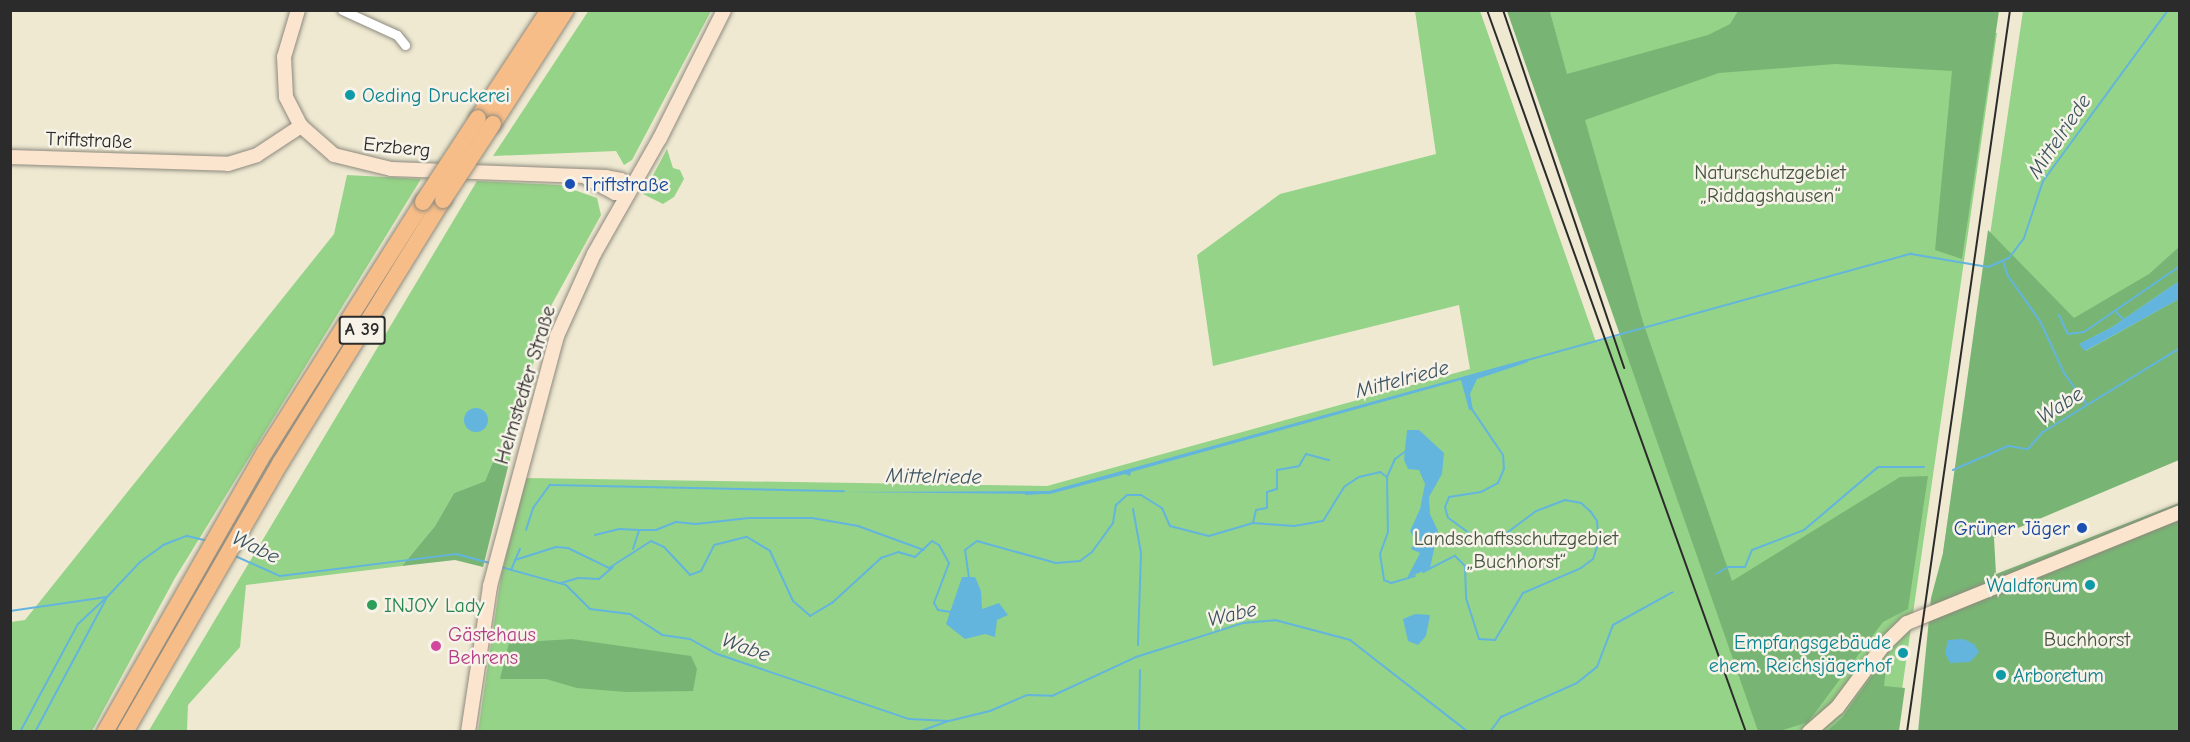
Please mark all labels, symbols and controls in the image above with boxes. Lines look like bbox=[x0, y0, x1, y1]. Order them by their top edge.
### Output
place label: Oeding Druckerei bbox=[362, 83, 510, 107]
marker: Oeding Druckerei bbox=[343, 88, 357, 102]
water label: Mittelriede bbox=[2022, 89, 2096, 183]
street label: Triftstraße bbox=[45, 126, 133, 154]
street label: Erzberg bbox=[362, 132, 432, 162]
park label: Naturschutzgebiet „Riddagshausen“ bbox=[1694, 161, 1846, 208]
place label: Triftstraße bbox=[582, 172, 669, 196]
marker: Triftstraße bbox=[563, 177, 577, 191]
street label: Helmstedter Straße bbox=[489, 303, 561, 467]
road number: A 39 bbox=[338, 315, 386, 345]
water label: Mittelriede bbox=[1352, 354, 1452, 404]
water label: Wabe bbox=[2032, 381, 2088, 429]
water label: Mittelriede bbox=[886, 463, 982, 489]
place label: Grüner Jäger bbox=[1954, 516, 2070, 540]
marker: Grüner Jäger bbox=[2075, 521, 2089, 535]
water label: Wabe bbox=[228, 525, 284, 569]
park label: Landschaftsschutzgebiet „Buchhorst“ bbox=[1414, 527, 1618, 574]
place label: Waldforum bbox=[1986, 573, 2078, 597]
marker: Waldforum bbox=[2083, 578, 2097, 592]
place label: INJOY Lady bbox=[384, 593, 484, 617]
water label: Wabe bbox=[1205, 596, 1259, 632]
marker: INJOY Lady bbox=[365, 598, 379, 612]
place label: Gästehaus Behrens bbox=[448, 622, 536, 669]
water label: Wabe bbox=[718, 627, 774, 667]
park label: Buchhorst bbox=[2044, 627, 2130, 651]
place label: Empfangsgebäude ehem. Reichsjägerhof bbox=[1709, 630, 1891, 677]
marker: Gästehaus Behrens bbox=[429, 639, 443, 653]
marker: Empfangsgebäude ehem. Reichsjägerhof bbox=[1896, 646, 1910, 660]
place label: Arboretum bbox=[2013, 663, 2104, 687]
marker: Arboretum bbox=[1994, 668, 2008, 682]

